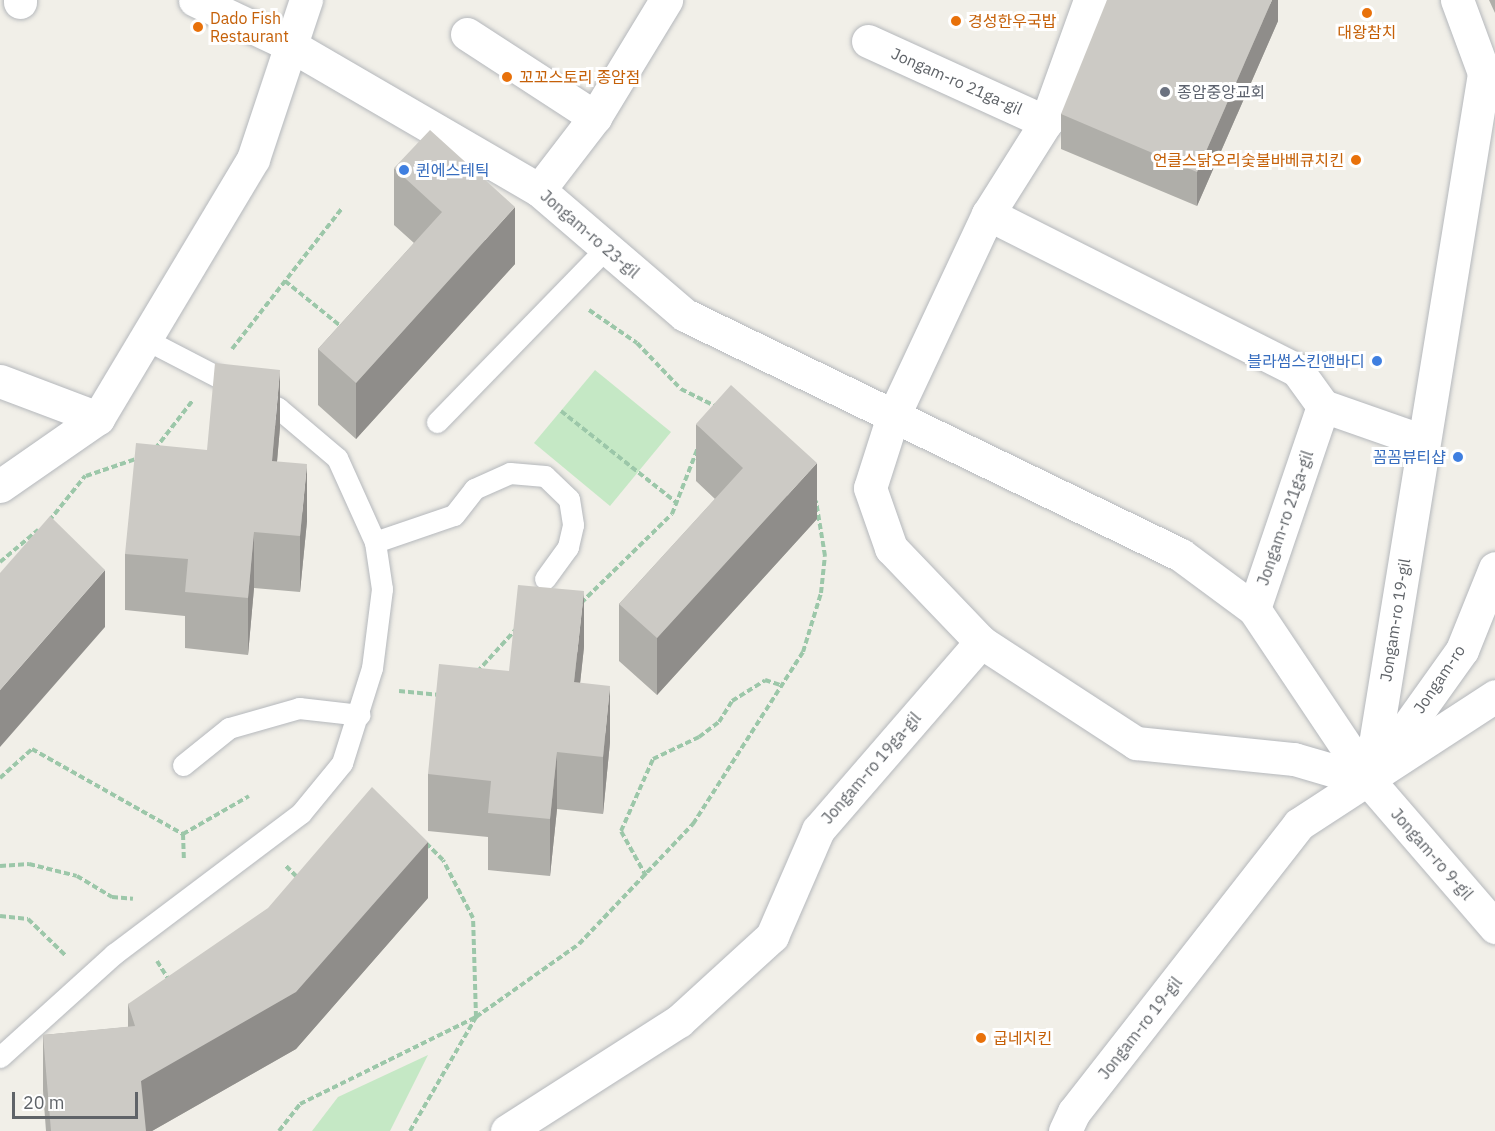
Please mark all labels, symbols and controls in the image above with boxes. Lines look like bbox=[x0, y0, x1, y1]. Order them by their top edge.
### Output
marker: 대왕참치 bbox=[1360, 6, 1374, 20]
place label: Dado Fish Restaurant bbox=[210, 8, 289, 46]
place label: 경성한우국밥 bbox=[968, 11, 1056, 31]
marker: 경성한우국밥 bbox=[949, 14, 963, 28]
marker: Dado Fish Restaurant bbox=[191, 20, 205, 34]
place label: 대왕참치 bbox=[1338, 22, 1396, 42]
street label: Jongam-ro 21ga-gil bbox=[889, 43, 1025, 119]
place label: 꼬꼬스토리 종암점 bbox=[519, 67, 641, 87]
marker: 꼬꼬스토리 종암점 bbox=[500, 70, 514, 84]
place label: 종암중앙교회 bbox=[1177, 82, 1265, 102]
marker: 종암중앙교회 bbox=[1158, 85, 1172, 99]
place label: 언클스닭오리숯불바베큐치킨 bbox=[1153, 150, 1344, 170]
marker: 언클스닭오리숯불바베큐치킨 bbox=[1349, 153, 1363, 167]
place label: 퀸에스테틱 bbox=[416, 160, 490, 180]
marker: 퀸에스테틱 bbox=[397, 163, 411, 177]
street label: Jongam-ro 23-gil bbox=[537, 186, 643, 282]
place label: 블라썸스킨앤바디 bbox=[1247, 351, 1365, 371]
marker: 블라썸스킨앤바디 bbox=[1370, 354, 1384, 368]
place label: 꼼꼼뷰티샵 bbox=[1372, 447, 1446, 467]
street label: Jongam-ro 21ga-gil bbox=[1253, 448, 1317, 588]
marker: 꼼꼼뷰티샵 bbox=[1451, 450, 1465, 464]
street label: Jongam-ro 19-gil bbox=[1376, 557, 1414, 683]
street label: Jongam-ro bbox=[1409, 641, 1469, 717]
street label: Jongam-ro 19ga-gil bbox=[817, 708, 925, 828]
street label: Jongam-ro 9-gil bbox=[1387, 804, 1477, 904]
street label: Jongam-ro 19-gil bbox=[1094, 973, 1186, 1083]
place label: 굽네치킨 bbox=[993, 1028, 1052, 1048]
marker: 굽네치킨 bbox=[974, 1031, 988, 1045]
scale bar bbox=[15, 1080, 141, 1118]
text: 20 m bbox=[23, 1091, 65, 1114]

